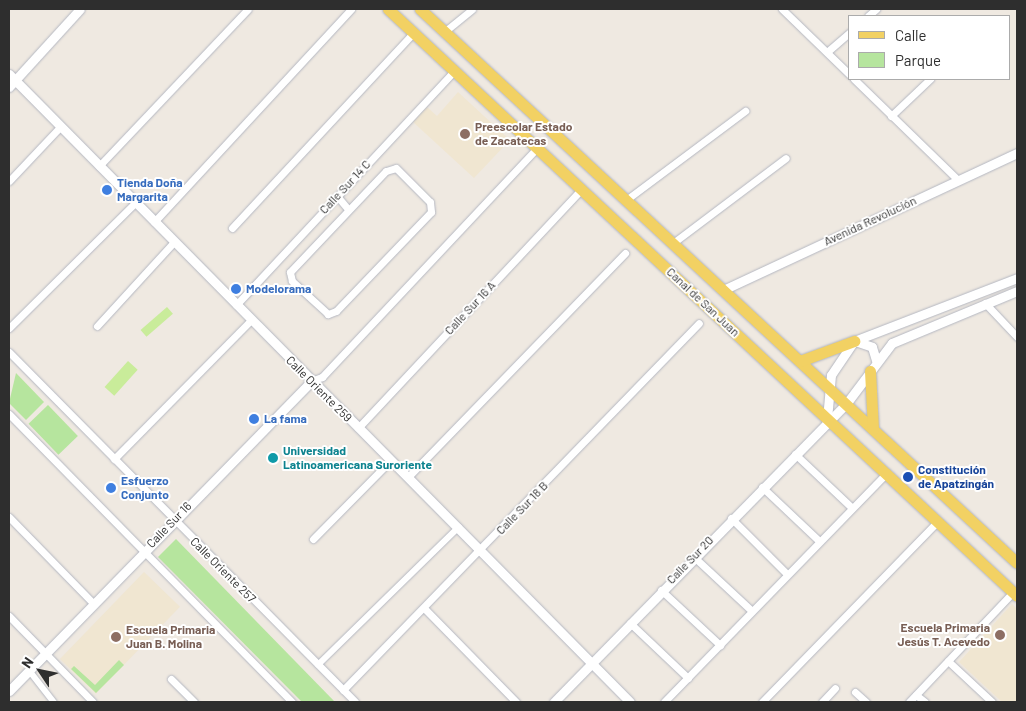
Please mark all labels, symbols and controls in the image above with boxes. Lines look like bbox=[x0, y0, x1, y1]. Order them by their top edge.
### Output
legend bbox=[848, 15, 1011, 80]
text: Calle bbox=[895, 26, 927, 44]
text: Parque bbox=[895, 51, 941, 69]
place label: Preescolar Estado de Zacatecas bbox=[475, 120, 572, 148]
marker: Preescolar Estado de Zacatecas bbox=[459, 128, 471, 140]
street label: Calle Sur 14 C bbox=[316, 157, 374, 217]
place label: Tienda Doña Margarita bbox=[117, 176, 183, 204]
marker: Tienda Doña Margarita bbox=[101, 184, 113, 196]
street label: Avenida Revolución bbox=[821, 193, 919, 249]
street label: Canal de San Juan bbox=[664, 265, 742, 339]
street label: Calle Sur 16 A bbox=[442, 278, 498, 338]
place label: Modelorama bbox=[246, 282, 311, 296]
marker: Modelorama bbox=[230, 283, 242, 295]
street label: Calle Oriente 259 bbox=[283, 353, 355, 425]
place label: La fama bbox=[264, 412, 307, 426]
marker: La fama bbox=[248, 413, 260, 425]
place label: Universidad Latinoamericana Suroriente bbox=[283, 444, 432, 472]
marker: Universidad Latinoamericana Suroriente bbox=[267, 452, 279, 464]
place label: Constitución de Apatzingán bbox=[918, 463, 994, 491]
marker: Constitución de Apatzingán bbox=[902, 471, 914, 483]
place label: Esfuerzo Conjunto bbox=[121, 474, 169, 502]
street label: Calle Sur 18 B bbox=[493, 478, 551, 538]
marker: Esfuerzo Conjunto bbox=[105, 482, 117, 494]
street label: Calle Sur 16 bbox=[144, 499, 194, 551]
street label: Calle Sur 20 bbox=[664, 533, 716, 587]
street label: Calle Oriente 257 bbox=[187, 534, 259, 606]
place label: Escuela Primaria Jesús T. Acevedo bbox=[897, 621, 990, 649]
place label: Escuela Primaria Juan B. Molina bbox=[126, 623, 215, 651]
marker: Escuela Primaria Jesús T. Acevedo bbox=[994, 629, 1006, 641]
marker: Escuela Primaria Juan B. Molina bbox=[110, 631, 122, 643]
north arrow bbox=[15, 646, 65, 696]
text: N bbox=[17, 654, 37, 671]

